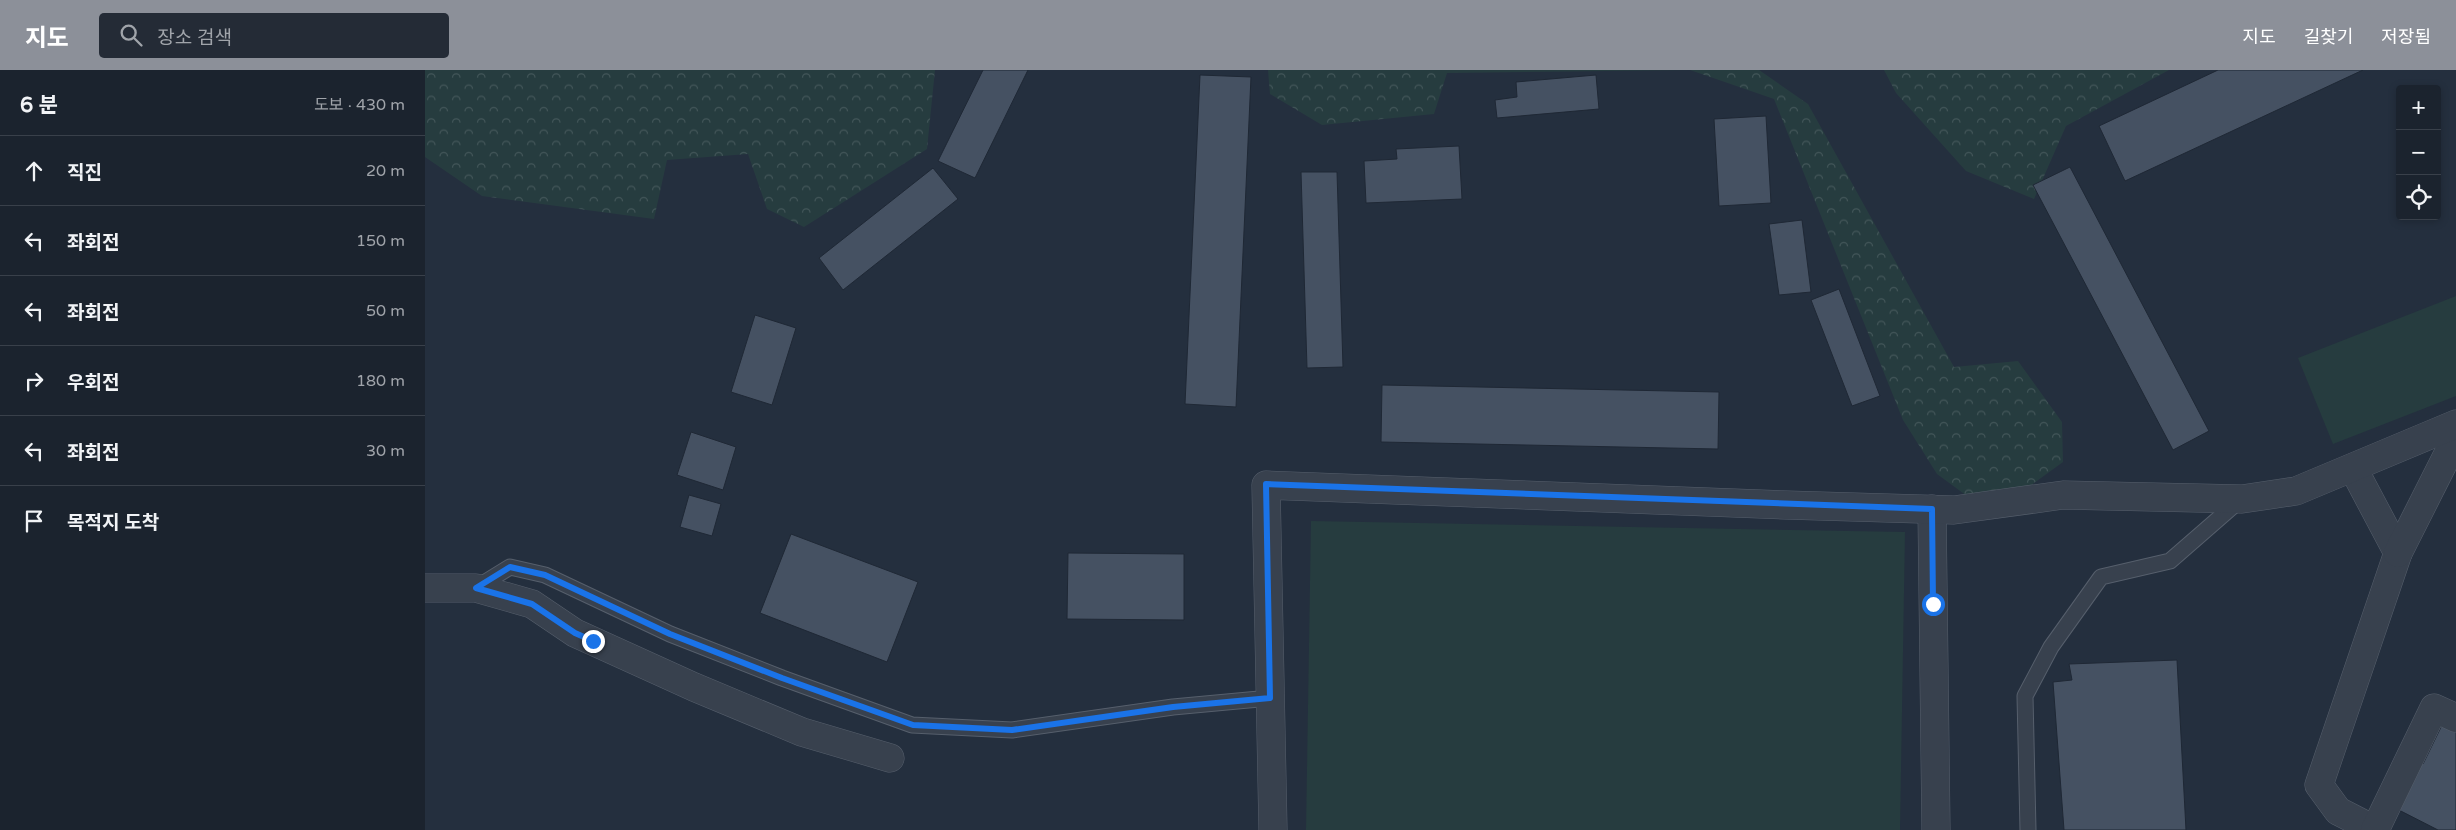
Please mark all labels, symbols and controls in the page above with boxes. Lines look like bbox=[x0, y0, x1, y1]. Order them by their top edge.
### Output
search box bbox=[99, 13, 449, 58]
icon: search bbox=[117, 21, 145, 49]
text: 지도 bbox=[25, 24, 69, 53]
text: 지도 bbox=[2243, 26, 2276, 48]
text: 길찾기 bbox=[2304, 26, 2353, 48]
text: 저장됨 bbox=[2381, 26, 2431, 48]
text: 장소 검색 bbox=[157, 27, 232, 49]
map controls bbox=[2396, 85, 2441, 220]
button: + bbox=[2396, 85, 2441, 130]
text: 6 분 bbox=[20, 93, 58, 118]
text: 도보 · 430 m bbox=[314, 95, 405, 115]
button: − bbox=[2396, 130, 2441, 175]
icon: ahead bbox=[20, 157, 48, 185]
text: 20 m bbox=[366, 161, 405, 181]
text: 직진 bbox=[67, 162, 102, 184]
button: locate bbox=[2396, 175, 2441, 220]
icon: left bbox=[20, 227, 48, 255]
text: 150 m bbox=[356, 231, 405, 251]
text: 좌회전 bbox=[67, 232, 119, 254]
icon: left bbox=[20, 297, 48, 325]
text: 50 m bbox=[366, 301, 405, 321]
text: 좌회전 bbox=[67, 302, 119, 324]
icon: right bbox=[20, 367, 48, 395]
text: 180 m bbox=[356, 371, 405, 391]
text: 우회전 bbox=[67, 372, 119, 394]
icon: left bbox=[20, 437, 48, 465]
text: 30 m bbox=[366, 441, 405, 461]
text: 좌회전 bbox=[67, 442, 119, 464]
icon: arrive bbox=[20, 507, 48, 535]
text: 목적지 도착 bbox=[67, 512, 159, 534]
route start bbox=[1922, 593, 1945, 616]
route end bbox=[582, 630, 605, 653]

